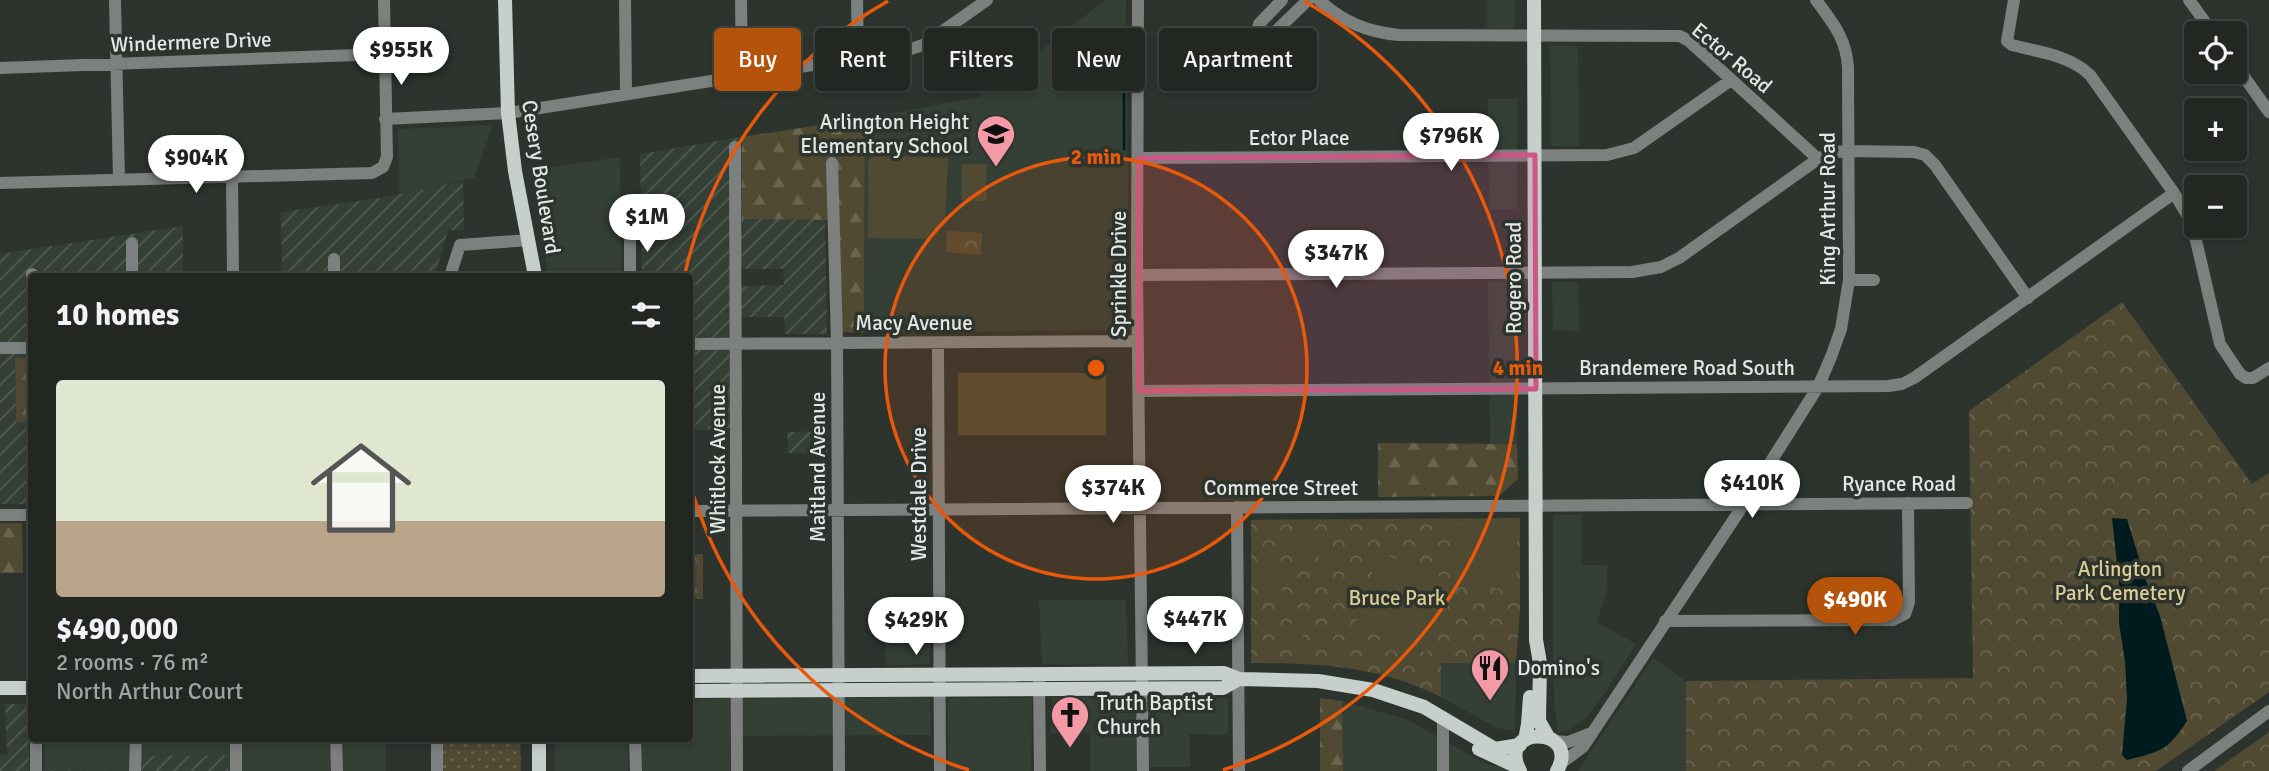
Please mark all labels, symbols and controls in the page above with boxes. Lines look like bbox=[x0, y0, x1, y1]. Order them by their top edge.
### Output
street label: Ector Road bbox=[1687, 17, 1777, 99]
map controls bbox=[2184, 21, 2247, 238]
button: locate bbox=[2184, 21, 2247, 84]
street label: Windermere Drive bbox=[110, 26, 272, 58]
pin: $955K bbox=[352, 28, 450, 87]
chip: Buy bbox=[714, 28, 801, 91]
chip: Rent bbox=[815, 28, 910, 91]
chip: Filters bbox=[924, 28, 1038, 91]
chip: New bbox=[1052, 28, 1145, 91]
chip: Apartment bbox=[1159, 28, 1317, 91]
text: $955K bbox=[369, 35, 433, 64]
street label: Cesery Boulevard bbox=[516, 98, 566, 256]
button: + bbox=[2184, 98, 2247, 161]
place label: Arlington Height Elementary School bbox=[800, 109, 969, 159]
school or university icon: Arlington Height Elementary School bbox=[975, 113, 1017, 168]
pin: $796K bbox=[1402, 114, 1500, 173]
text: $796K bbox=[1419, 121, 1483, 150]
street label: Ector Place bbox=[1249, 125, 1349, 151]
street label: King Arthur Road bbox=[1815, 132, 1841, 286]
pin: $904K bbox=[147, 136, 245, 195]
text: $904K bbox=[164, 143, 228, 172]
text: 2 min bbox=[1071, 144, 1121, 170]
button: − bbox=[2184, 175, 2247, 238]
pin: $1M bbox=[613, 194, 681, 254]
text: $1M bbox=[625, 202, 669, 231]
street label: Sprinkle Drive bbox=[1106, 211, 1132, 337]
street label: Rogero Road bbox=[1501, 222, 1527, 334]
pin: $347K bbox=[1287, 230, 1385, 290]
text: $347K bbox=[1304, 238, 1368, 267]
icon: filters bbox=[627, 296, 665, 334]
text: 10 homes bbox=[56, 297, 179, 334]
street label: Macy Avenue bbox=[855, 310, 973, 336]
text: 4 min bbox=[1493, 355, 1543, 381]
street label: Brandemere Road South bbox=[1579, 355, 1795, 381]
centre of rings bbox=[1084, 356, 1108, 380]
street label: Whitlock Avenue bbox=[705, 384, 731, 534]
street label: Maitland Avenue bbox=[805, 392, 831, 542]
icon: home bbox=[298, 425, 424, 551]
street label: Westdale Drive bbox=[906, 427, 932, 561]
pin: $410K bbox=[1703, 461, 1801, 520]
pin: $374K bbox=[1064, 466, 1162, 525]
text: $410K bbox=[1720, 468, 1784, 497]
street label: Ryance Road bbox=[1842, 471, 1956, 497]
text: $374K bbox=[1081, 473, 1145, 502]
street label: Commerce Street bbox=[1204, 475, 1358, 501]
park label: Arlington Park Cemetery bbox=[2054, 556, 2186, 606]
pin: $490K bbox=[1806, 578, 1904, 637]
park label: Bruce Park bbox=[1349, 585, 1446, 611]
text: $490K bbox=[1823, 585, 1887, 614]
pin: $447K bbox=[1146, 596, 1244, 656]
pin: $429K bbox=[867, 598, 965, 657]
text: $447K bbox=[1163, 604, 1227, 633]
text: $429K bbox=[884, 605, 948, 634]
text: $490,000 bbox=[56, 611, 178, 648]
restaurant icon: Domino's bbox=[1469, 647, 1511, 702]
text: 2 rooms · 76 m² bbox=[56, 648, 209, 677]
place label: Domino's bbox=[1517, 655, 1600, 681]
text: North Arthur Court bbox=[56, 677, 243, 706]
place label: Truth Baptist Church bbox=[1097, 690, 1213, 740]
church icon: Truth Baptist Church bbox=[1049, 694, 1091, 749]

